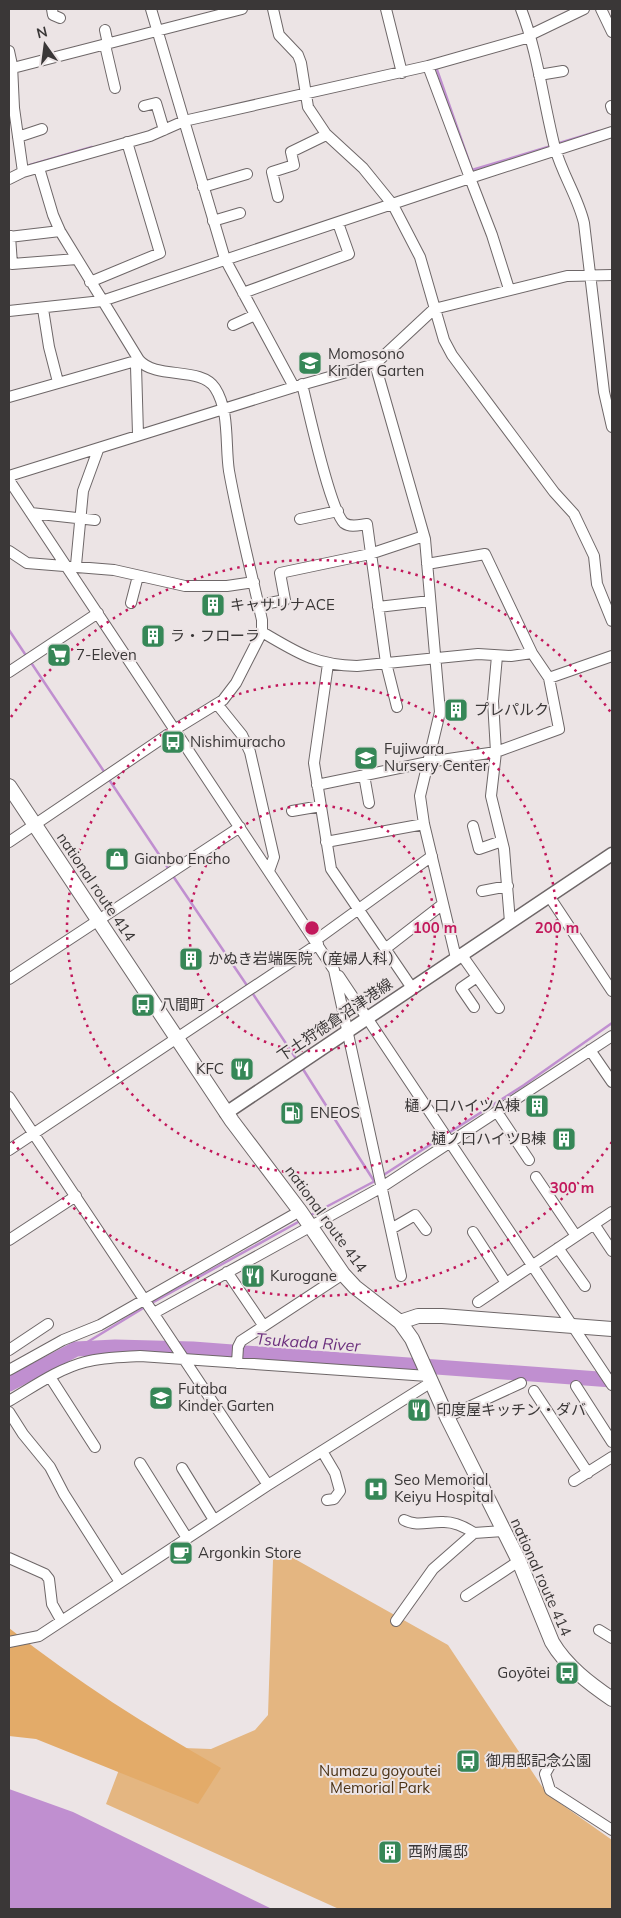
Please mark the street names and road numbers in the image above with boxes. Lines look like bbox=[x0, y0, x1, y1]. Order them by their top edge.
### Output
street label: national route 414 bbox=[53, 829, 140, 945]
street label: 下土狩徳倉沼津港線 bbox=[273, 974, 396, 1065]
street label: national route 414 bbox=[281, 1162, 371, 1276]
street label: national route 414 bbox=[507, 1515, 576, 1639]

